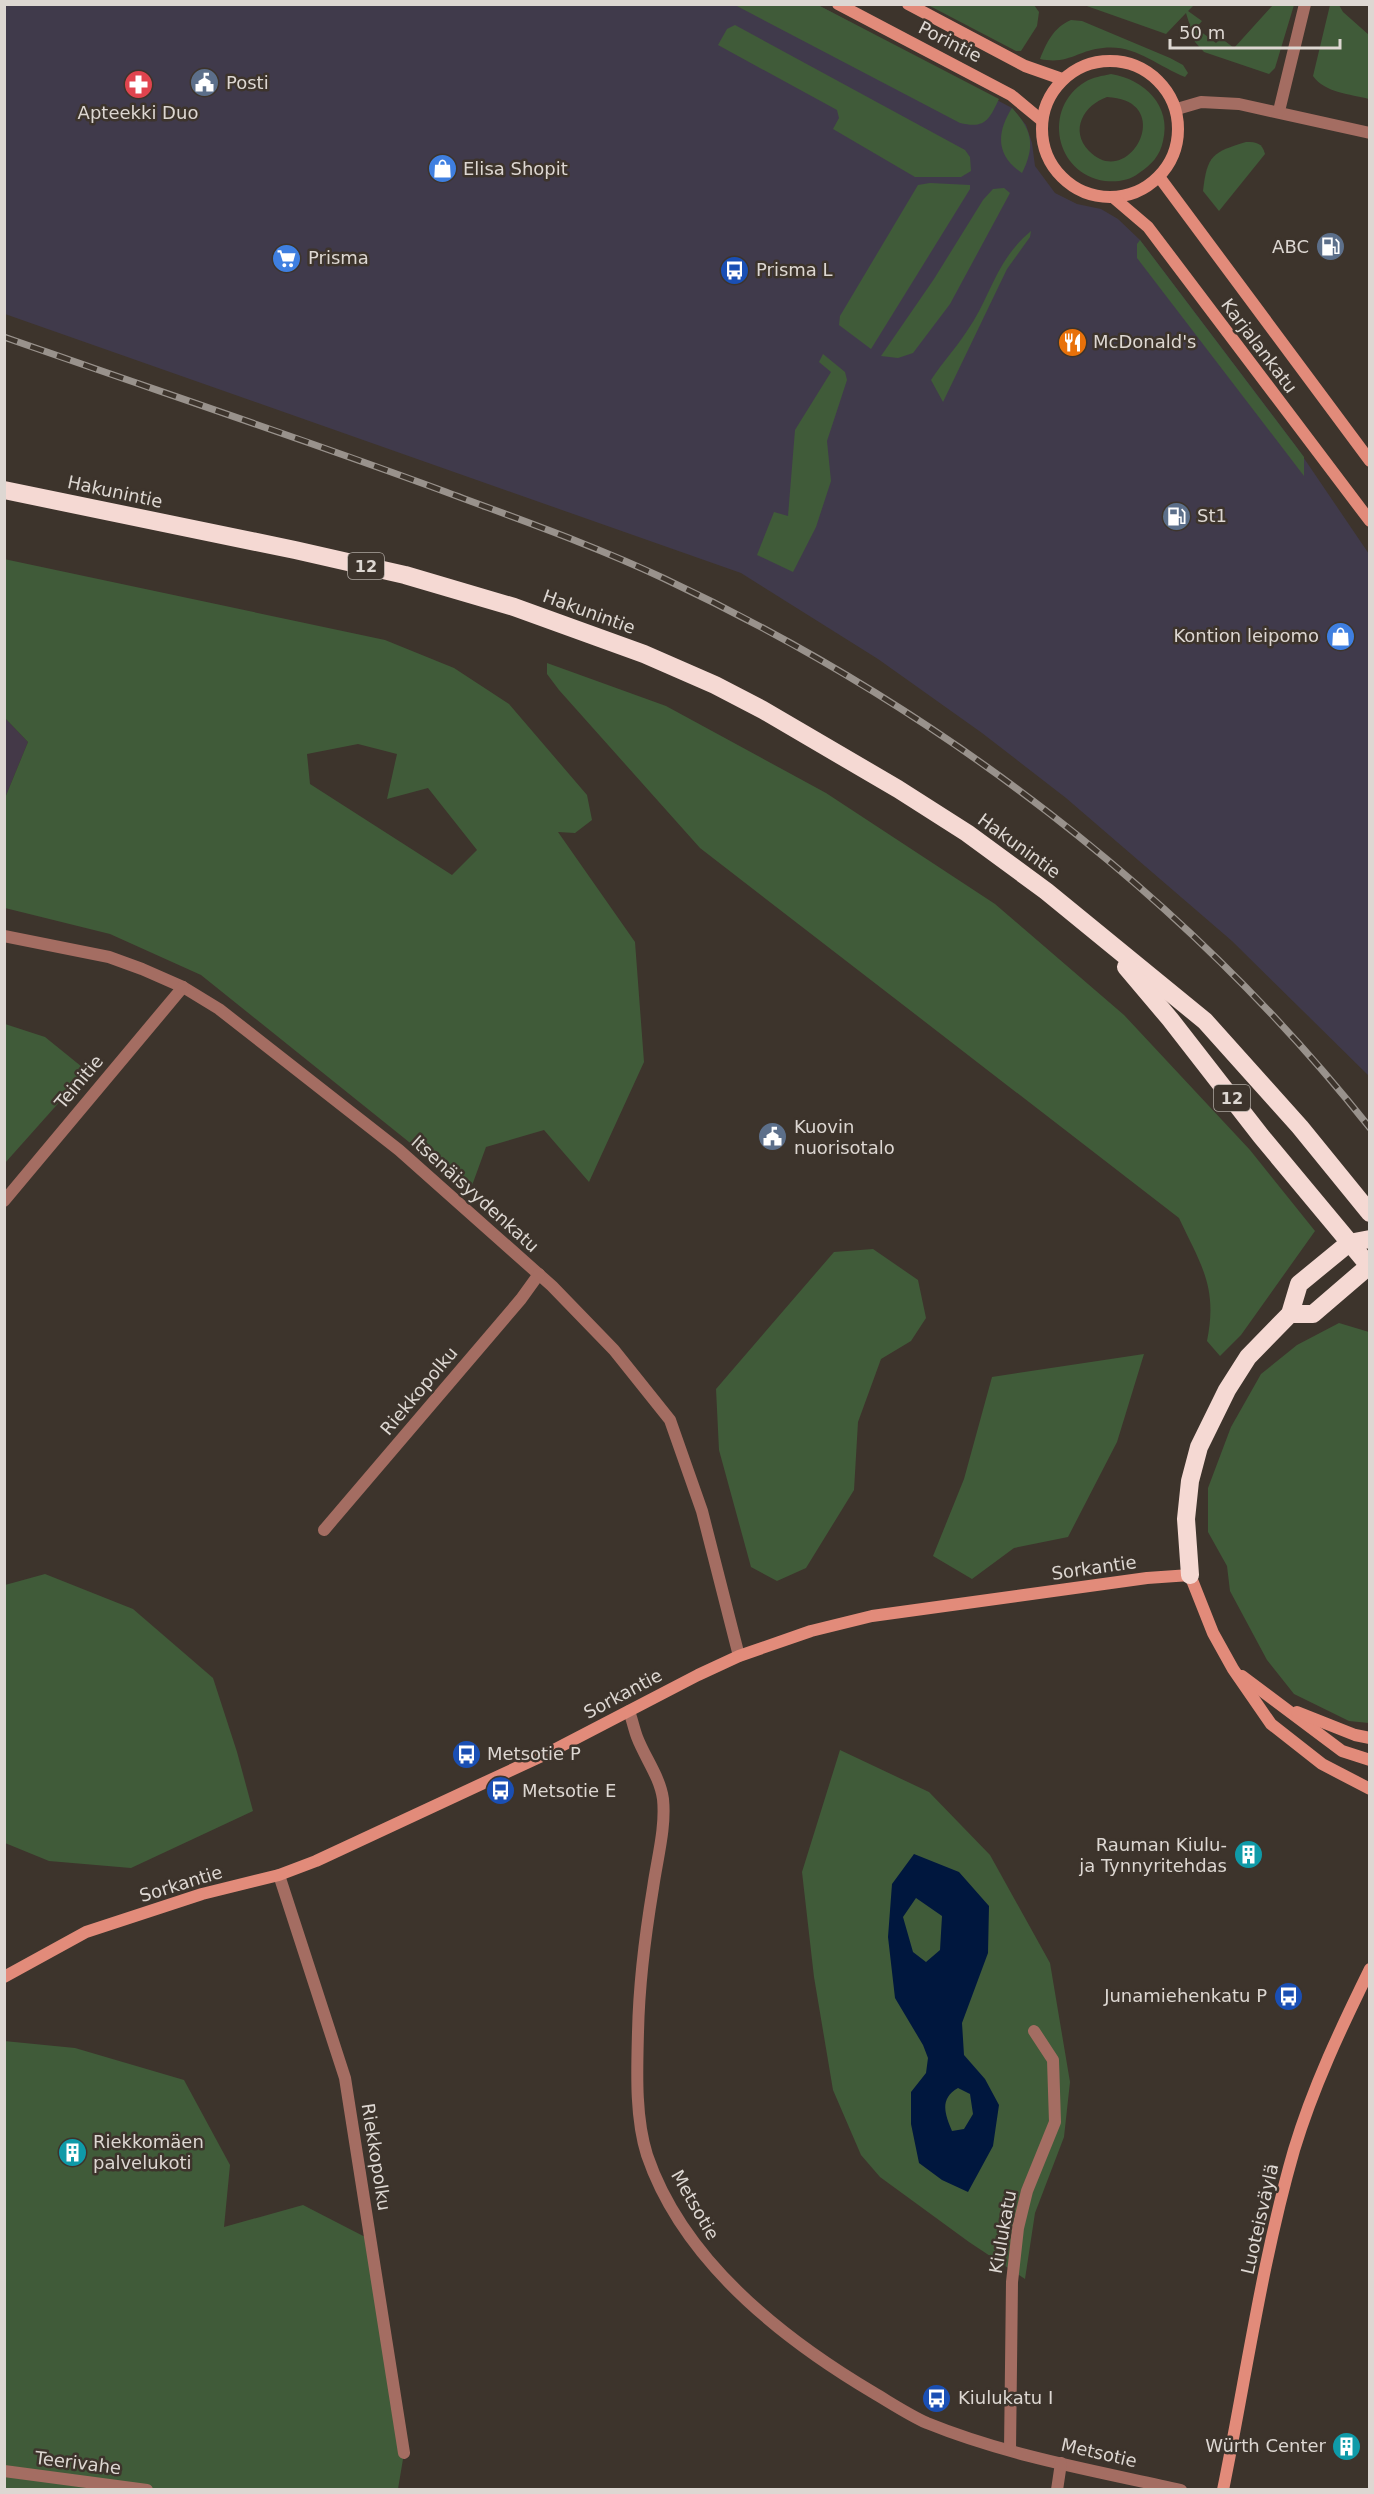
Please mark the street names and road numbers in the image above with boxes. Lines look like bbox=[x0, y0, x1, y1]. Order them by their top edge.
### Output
street label: Porintie bbox=[915, 17, 985, 66]
street label: Karjalankatu bbox=[1217, 294, 1302, 397]
street label: Hakunintie bbox=[66, 471, 165, 512]
road number: 12 bbox=[348, 553, 384, 579]
street label: Hakunintie bbox=[540, 585, 638, 638]
street label: Hakunintie bbox=[974, 809, 1065, 883]
street label: Teinitie bbox=[50, 1051, 107, 1114]
road number: 12 bbox=[1214, 1085, 1250, 1111]
street label: Itsenäisyydenkatu bbox=[407, 1131, 543, 1256]
street label: Riekkopolku bbox=[376, 1342, 462, 1439]
street label: Sorkantie bbox=[1050, 1551, 1138, 1584]
street label: Sorkantie bbox=[580, 1664, 665, 1723]
street label: Sorkantie bbox=[137, 1861, 225, 1906]
street label: Riekkopolku bbox=[358, 2102, 395, 2212]
street label: Luoteisväylä bbox=[1237, 2161, 1282, 2276]
street label: Metsotie bbox=[667, 2166, 724, 2243]
street label: Kiulukatu bbox=[985, 2189, 1020, 2275]
street label: Metsotie bbox=[1059, 2434, 1139, 2471]
street label: Teerivahe bbox=[33, 2447, 122, 2478]

